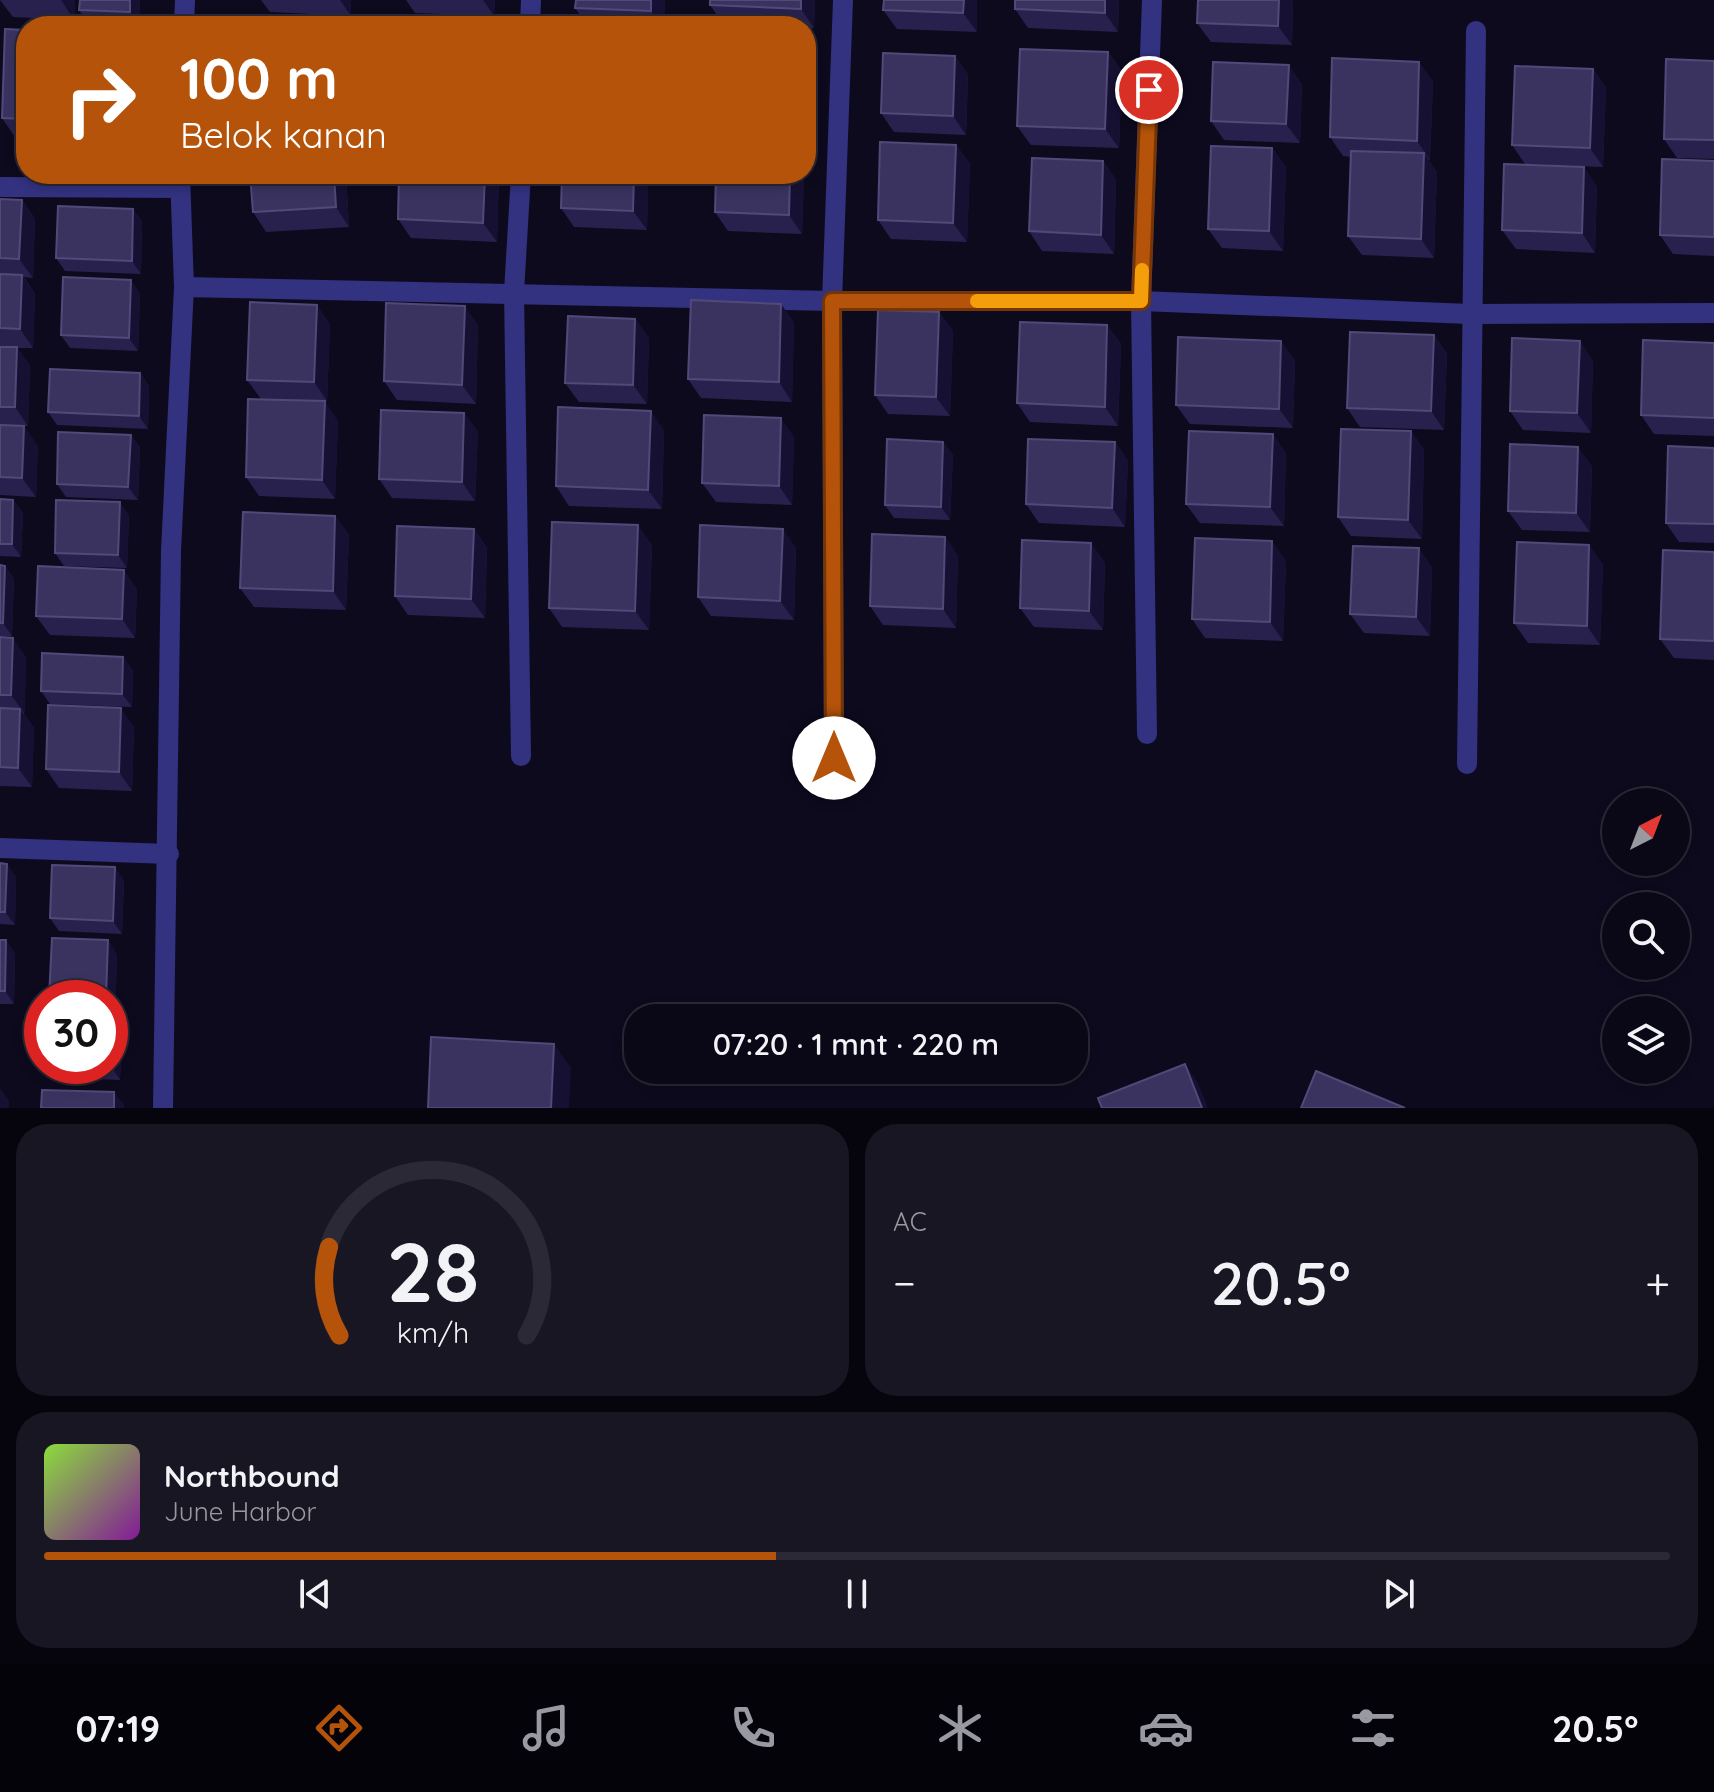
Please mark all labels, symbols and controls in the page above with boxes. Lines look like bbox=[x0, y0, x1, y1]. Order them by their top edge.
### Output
text: 100 m bbox=[180, 43, 338, 113]
icon: right bbox=[48, 48, 152, 152]
pin bbox=[1115, 56, 1183, 124]
icon: arrive bbox=[1127, 68, 1171, 112]
text: Belok kanan bbox=[180, 112, 387, 157]
position arrow bbox=[792, 716, 876, 800]
north arrow bbox=[1602, 788, 1690, 876]
map controls bbox=[1602, 788, 1690, 1084]
button: search bbox=[1602, 892, 1690, 980]
speed limit sign: 30 bbox=[24, 980, 128, 1084]
button: layers bbox=[1602, 996, 1690, 1084]
text: 07:20 · 1 mnt · 220 m bbox=[713, 1025, 999, 1063]
text: AC bbox=[893, 1205, 927, 1238]
text: 28 bbox=[386, 1219, 479, 1323]
text: 20.5° bbox=[1210, 1245, 1351, 1320]
text: − bbox=[893, 1255, 916, 1310]
text: + bbox=[1645, 1255, 1670, 1310]
text: km/h bbox=[396, 1314, 469, 1350]
text: Northbound bbox=[164, 1457, 340, 1495]
text: June Harbor bbox=[164, 1495, 316, 1528]
icon: previous bbox=[293, 1572, 337, 1616]
icon: pause bbox=[835, 1572, 879, 1616]
icon: next bbox=[1377, 1572, 1421, 1616]
icon: directions bbox=[311, 1700, 367, 1756]
icon: music bbox=[518, 1700, 574, 1756]
icon: phone bbox=[725, 1700, 781, 1756]
icon: climate bbox=[932, 1700, 988, 1756]
icon: car bbox=[1138, 1700, 1194, 1756]
icon: filters bbox=[1345, 1700, 1401, 1756]
text: 07:19 bbox=[75, 1706, 160, 1751]
text: 20.5° bbox=[1552, 1706, 1638, 1751]

